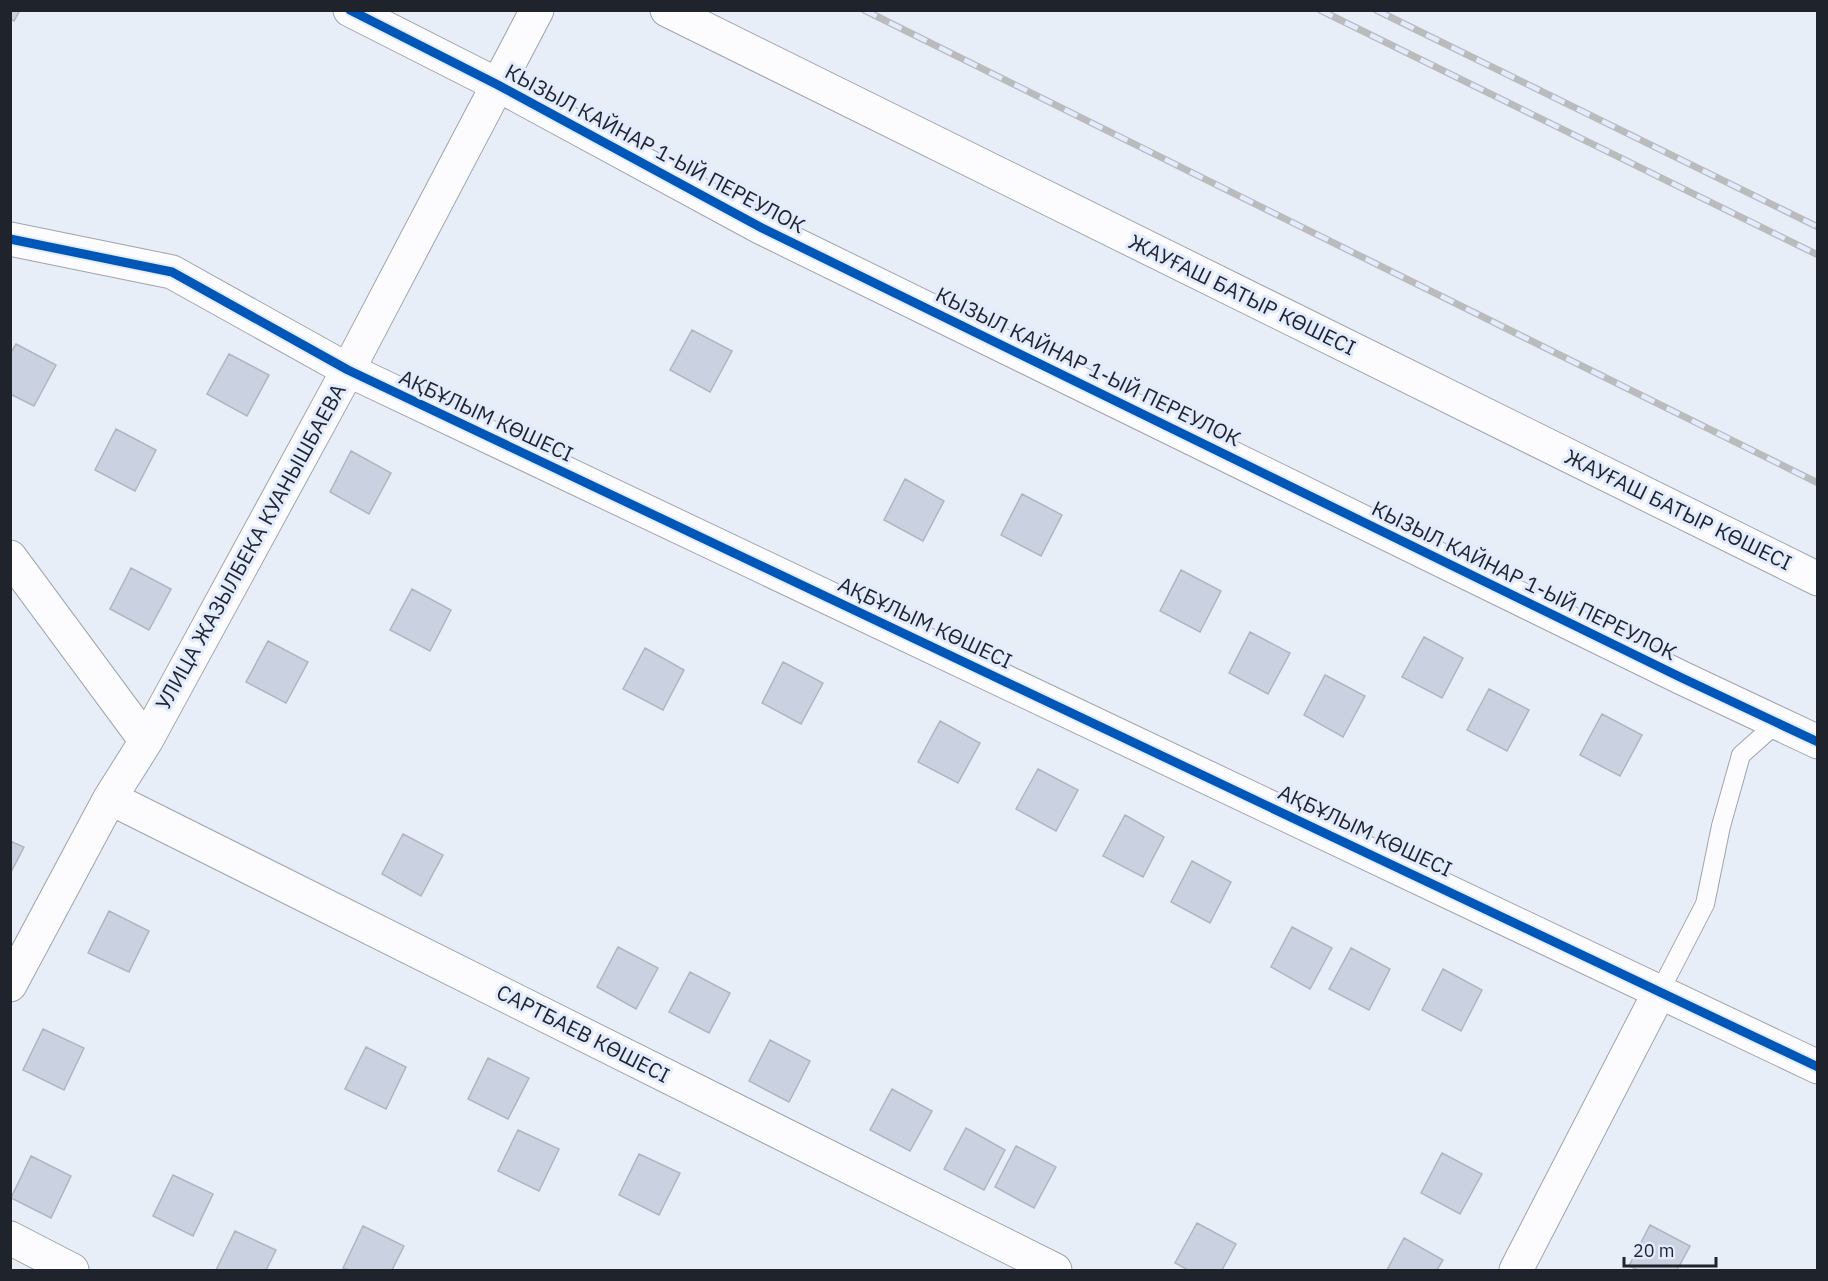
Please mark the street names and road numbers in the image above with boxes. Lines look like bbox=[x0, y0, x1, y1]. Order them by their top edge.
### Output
street label: КЫЗЫЛ КАЙНАР 1-ЫЙ ПЕРЕУЛОК bbox=[501, 57, 811, 239]
street label: ЖАУҒАШ БАТЫР КӨШЕСІ bbox=[1124, 227, 1361, 361]
street label: КЫЗЫЛ КАЙНАР 1-ЫЙ ПЕРЕУЛОК bbox=[931, 280, 1246, 452]
street label: АҚБҰЛЫМ КӨШЕСІ bbox=[395, 362, 578, 468]
street label: УЛИЦА ЖАЗЫЛБЕКА КУАНЫШБАЕВА bbox=[148, 378, 352, 715]
street label: ЖАУҒАШ БАТЫР КӨШЕСІ bbox=[1560, 442, 1797, 576]
street label: КЫЗЫЛ КАЙНАР 1-ЫЙ ПЕРЕУЛОК bbox=[1367, 494, 1682, 666]
street label: АҚБҰЛЫМ КӨШЕСІ bbox=[834, 569, 1017, 675]
street label: АҚБҰЛЫМ КӨШЕСІ bbox=[1274, 777, 1457, 883]
street label: САРТБАЕВ КӨШЕСІ bbox=[492, 977, 675, 1089]

